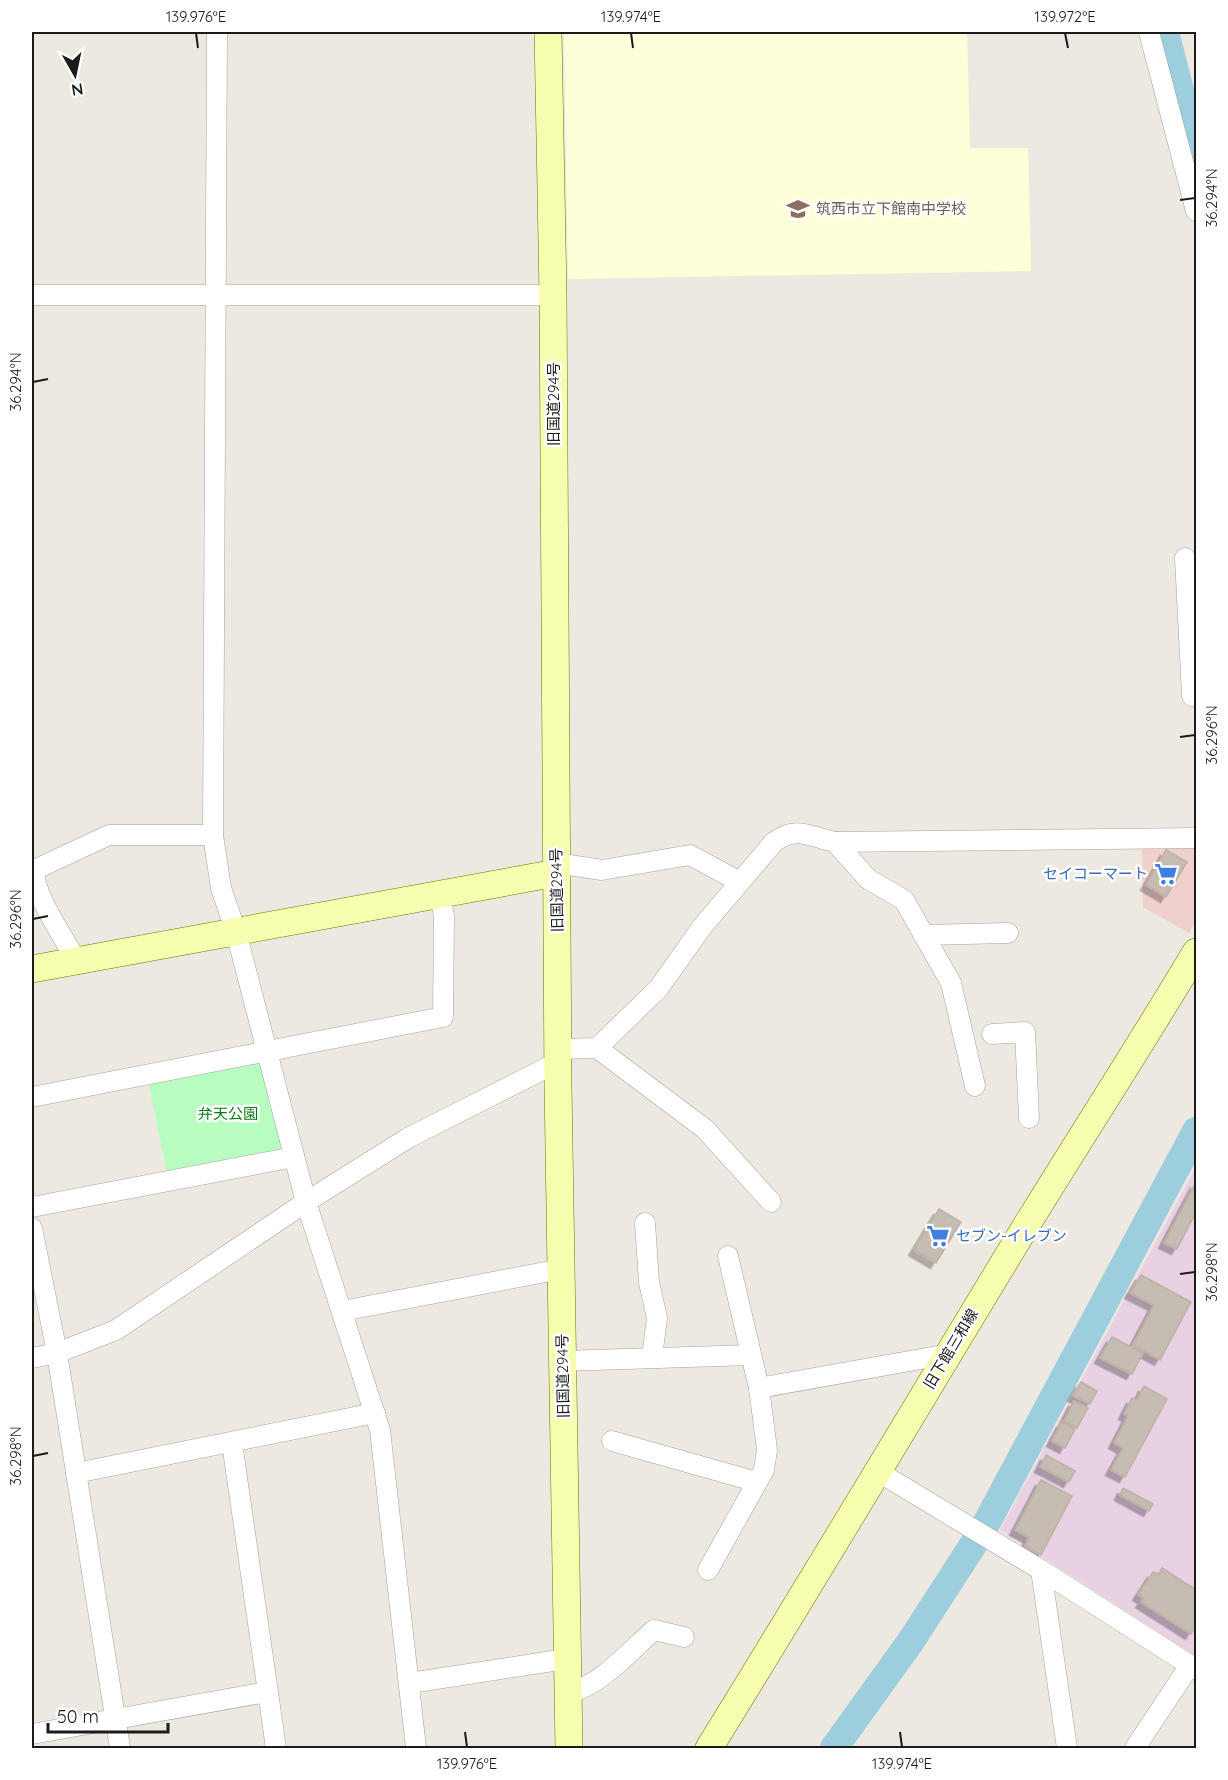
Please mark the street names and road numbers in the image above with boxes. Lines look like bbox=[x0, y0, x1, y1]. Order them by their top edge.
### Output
street label: 旧国道294号 bbox=[544, 362, 563, 446]
street label: 旧国道294号 bbox=[546, 848, 567, 932]
street label: 旧下館三和線 bbox=[919, 1305, 982, 1392]
street label: 旧国道294号 bbox=[552, 1334, 573, 1418]

